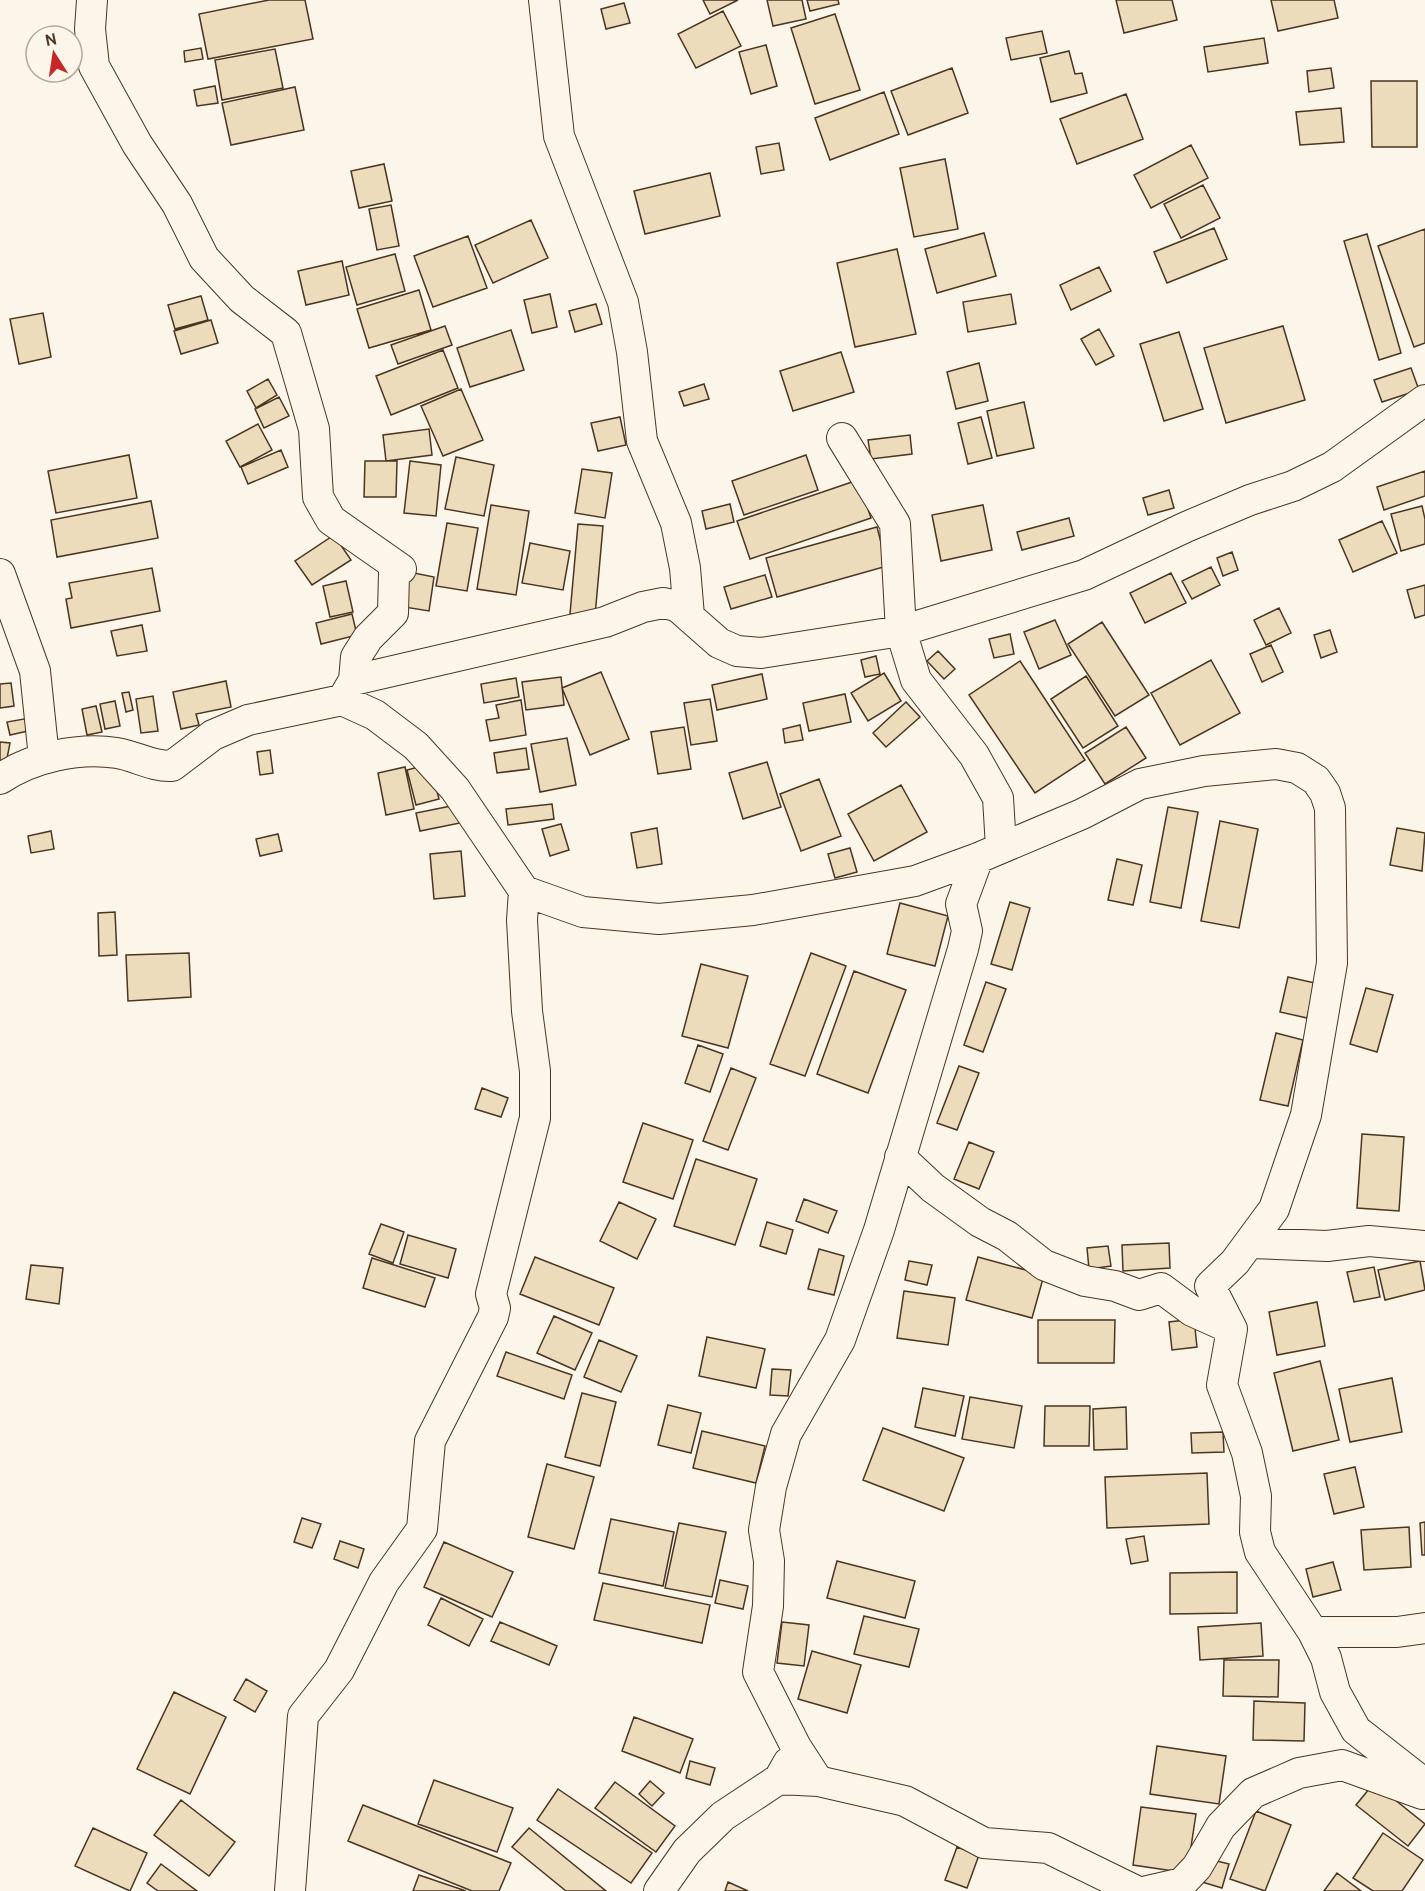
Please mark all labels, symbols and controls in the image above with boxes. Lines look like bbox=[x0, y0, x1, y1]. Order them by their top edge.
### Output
north arrow bbox=[24, 24, 84, 84]
text: N bbox=[43, 29, 58, 50]

